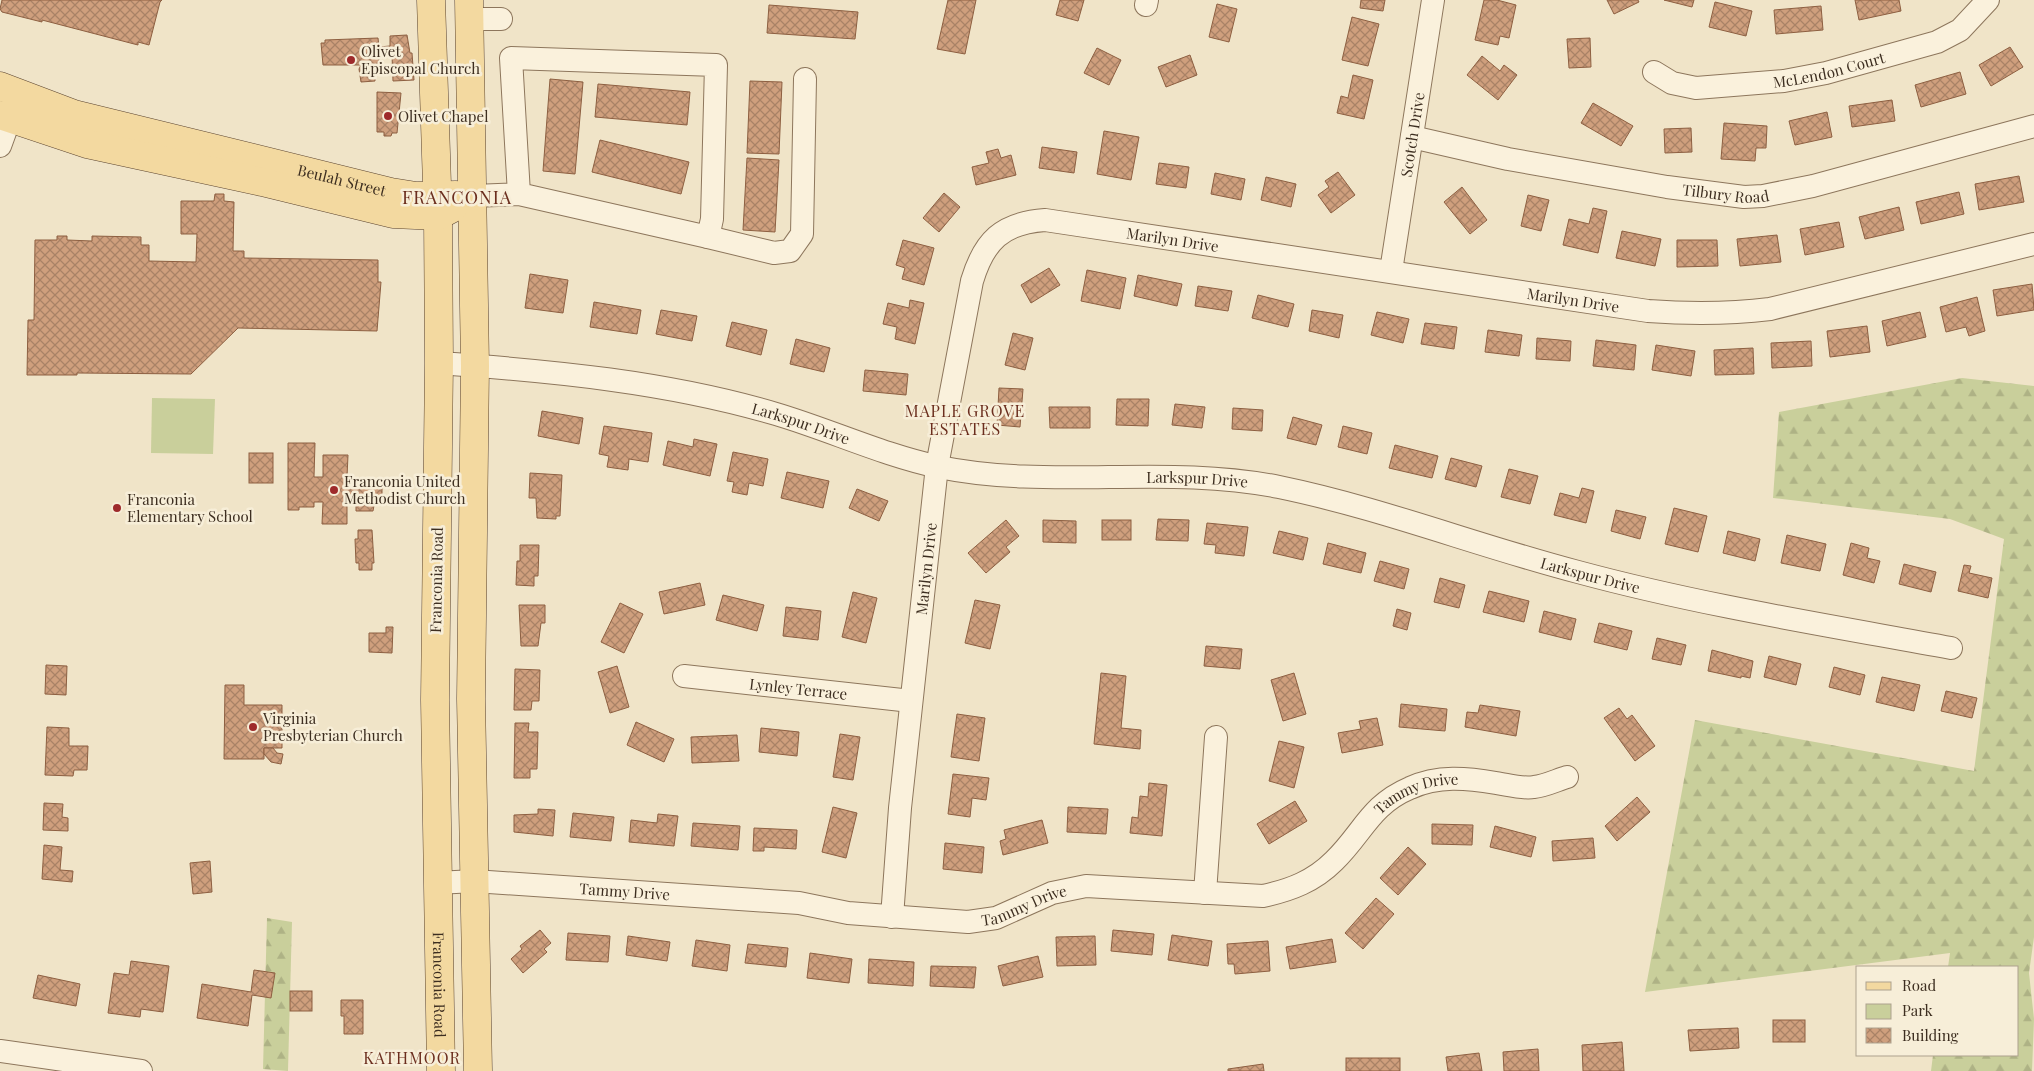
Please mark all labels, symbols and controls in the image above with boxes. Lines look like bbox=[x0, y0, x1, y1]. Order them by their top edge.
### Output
place label: Olivet Episcopal Church bbox=[361, 41, 480, 78]
street label: McLendon Court bbox=[1772, 47, 1888, 92]
marker: Olivet Episcopal Church bbox=[345, 54, 357, 66]
street label: Scotch Drive bbox=[1396, 91, 1429, 178]
place label: Olivet Chapel bbox=[398, 106, 488, 126]
marker: Olivet Chapel bbox=[382, 110, 394, 122]
street label: Beulah Street bbox=[296, 159, 389, 201]
street label: Tilbury Road bbox=[1681, 179, 1771, 207]
district label: FRANCONIA bbox=[402, 185, 512, 209]
street label: Marilyn Drive bbox=[1125, 222, 1220, 256]
street label: Marilyn Drive bbox=[1526, 283, 1621, 317]
street label: Larkspur Drive bbox=[750, 398, 853, 449]
district label: MAPLE GROVE ESTATES bbox=[905, 400, 1025, 439]
street label: Larkspur Drive bbox=[1146, 467, 1249, 492]
place label: Franconia United Methodist Church bbox=[344, 471, 466, 508]
marker: Franconia United Methodist Church bbox=[328, 484, 340, 496]
place label: Franconia Elementary School bbox=[127, 489, 253, 526]
marker: Franconia Elementary School bbox=[111, 502, 123, 514]
street label: Marilyn Drive bbox=[911, 521, 941, 616]
street label: Franconia Road bbox=[425, 527, 447, 633]
street label: Larkspur Drive bbox=[1538, 552, 1642, 597]
street label: Lynley Terrace bbox=[748, 673, 848, 704]
place label: Virginia Presbyterian Church bbox=[262, 708, 403, 745]
marker: Virginia Presbyterian Church bbox=[247, 721, 259, 733]
street label: Tammy Drive bbox=[1369, 769, 1458, 818]
street label: Tammy Drive bbox=[579, 878, 671, 904]
street label: Tammy Drive bbox=[980, 880, 1068, 930]
street label: Franconia Road bbox=[429, 932, 450, 1038]
legend bbox=[1856, 966, 2019, 1056]
text: Road bbox=[1902, 975, 1936, 995]
text: Park bbox=[1902, 1000, 1934, 1020]
text: Building bbox=[1902, 1025, 1959, 1045]
district label: KATHMOOR bbox=[363, 1047, 461, 1068]

